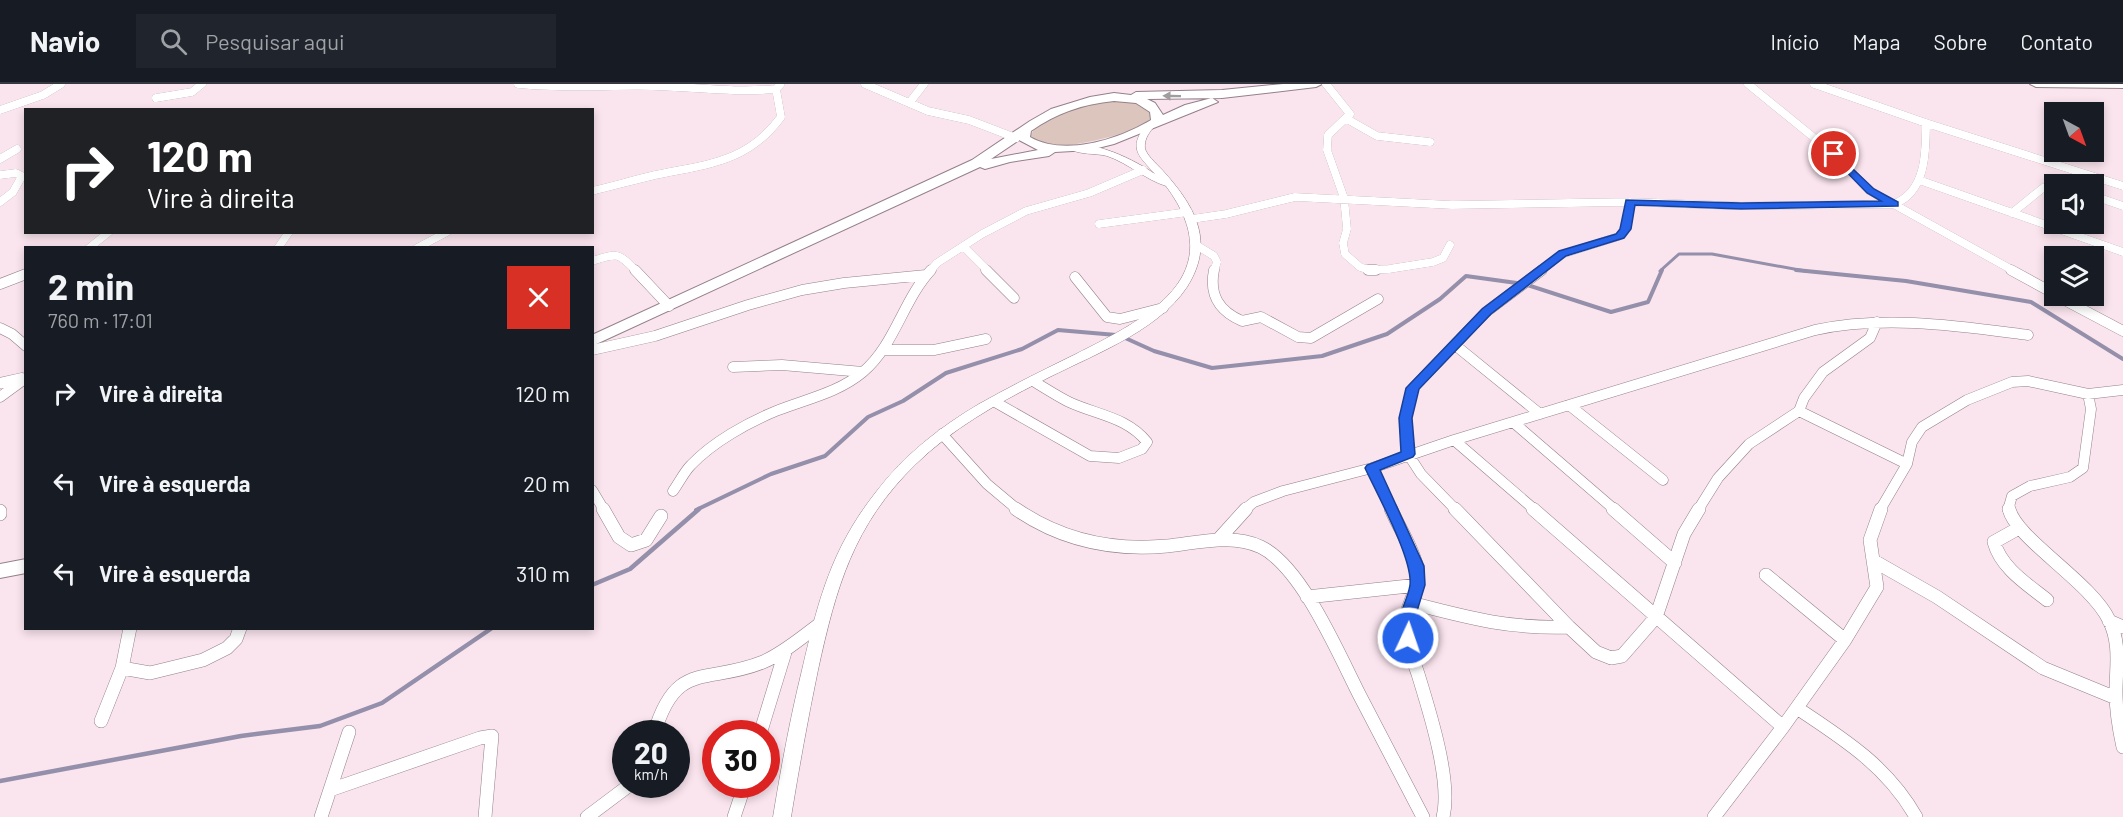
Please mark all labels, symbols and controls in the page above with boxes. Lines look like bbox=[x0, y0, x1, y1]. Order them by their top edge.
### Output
search box bbox=[136, 14, 556, 68]
text: Navio bbox=[30, 24, 100, 58]
icon: search bbox=[157, 25, 190, 58]
text: Pesquisar aqui bbox=[205, 28, 345, 54]
text: Início bbox=[1771, 29, 1819, 54]
text: Mapa bbox=[1852, 29, 1901, 54]
text: Sobre bbox=[1934, 29, 1987, 54]
text: Contato bbox=[2020, 29, 2093, 54]
one-way arrow bbox=[1163, 91, 1182, 101]
north arrow bbox=[2044, 102, 2104, 162]
map controls bbox=[2044, 102, 2104, 306]
pin bbox=[1808, 128, 1859, 179]
text: 120 m bbox=[147, 130, 253, 180]
icon: right bbox=[48, 132, 126, 210]
icon: arrive bbox=[1817, 137, 1850, 170]
button: sound bbox=[2044, 174, 2104, 234]
text: Vire à direita bbox=[147, 181, 295, 213]
button: layers bbox=[2044, 246, 2104, 306]
text: 2 min bbox=[48, 264, 134, 307]
button: close bbox=[507, 266, 570, 329]
text: 760 m · 17:01 bbox=[48, 308, 153, 332]
icon: right bbox=[48, 377, 81, 410]
text: Vire à direita bbox=[99, 380, 223, 406]
text: 120 m bbox=[515, 380, 570, 406]
icon: left bbox=[48, 467, 81, 500]
text: Vire à esquerda bbox=[99, 470, 250, 496]
text: 20 m bbox=[523, 470, 570, 496]
icon: left bbox=[48, 557, 81, 590]
text: Vire à esquerda bbox=[99, 560, 250, 586]
text: 310 m bbox=[516, 560, 570, 586]
position arrow bbox=[1376, 606, 1440, 670]
speed limit sign: 30 bbox=[702, 720, 780, 798]
text: 20 bbox=[634, 734, 668, 770]
text: km/h bbox=[634, 765, 668, 783]

